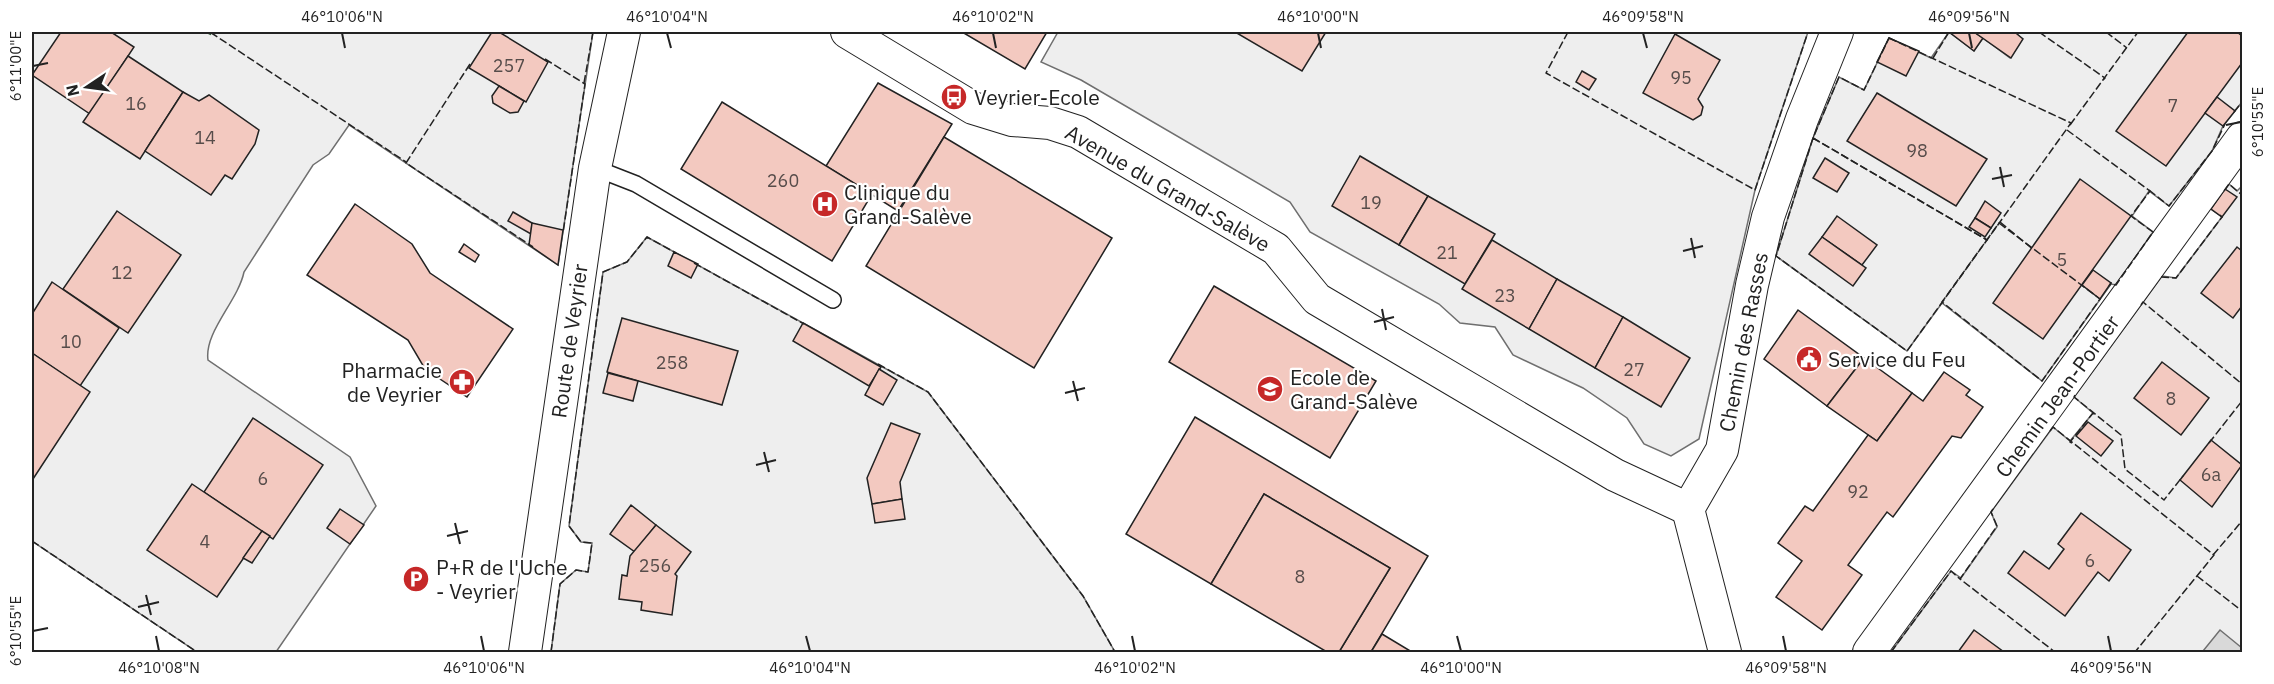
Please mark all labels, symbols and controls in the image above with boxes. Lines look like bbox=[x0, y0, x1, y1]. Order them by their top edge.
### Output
text: 46°10'06"N bbox=[301, 7, 383, 26]
text: 46°10'04"N bbox=[626, 7, 708, 26]
text: 46°10'02"N bbox=[952, 7, 1034, 26]
text: 46°10'00"N bbox=[1277, 7, 1359, 26]
text: 46°09'58"N bbox=[1602, 7, 1684, 26]
text: 46°09'56"N bbox=[1928, 7, 2010, 26]
text: 6°11'00"E bbox=[6, 31, 25, 101]
house number: 257 bbox=[493, 54, 525, 77]
north arrow bbox=[57, 57, 117, 117]
house number: 95 bbox=[1670, 66, 1692, 89]
text: N bbox=[61, 82, 83, 98]
bus stop icon: Veyrier-Ecole bbox=[939, 82, 969, 112]
place label: Veyrier-Ecole bbox=[974, 83, 1100, 111]
text: 6°10'55"E bbox=[2248, 87, 2267, 157]
house number: 16 bbox=[125, 92, 147, 115]
house number: 7 bbox=[2168, 94, 2178, 117]
street label: Avenue du Grand-Salève bbox=[1061, 118, 1275, 258]
house number: 14 bbox=[194, 126, 216, 149]
house number: 98 bbox=[1906, 139, 1928, 162]
house number: 260 bbox=[767, 169, 799, 192]
place label: Clinique du Grand-Salève bbox=[844, 178, 972, 230]
hospital icon: Clinique du Grand-Salève bbox=[810, 189, 840, 219]
house number: 19 bbox=[1360, 191, 1382, 214]
house number: 21 bbox=[1436, 241, 1458, 264]
house number: 5 bbox=[2057, 248, 2067, 271]
street label: Chemin des Rasses bbox=[1712, 250, 1774, 434]
house number: 12 bbox=[111, 261, 133, 284]
street label: Route de Veyrier bbox=[544, 262, 594, 420]
house number: 23 bbox=[1494, 284, 1516, 307]
street label: Chemin Jean-Portier bbox=[1989, 309, 2126, 483]
house number: 10 bbox=[60, 330, 82, 353]
public building icon: Service du Feu bbox=[1794, 344, 1824, 374]
place label: Service du Feu bbox=[1828, 345, 1966, 373]
house number: 258 bbox=[656, 351, 688, 374]
place label: Pharmacie de Veyrier bbox=[342, 356, 442, 408]
house number: 27 bbox=[1623, 358, 1645, 381]
place label: Ecole de Grand-Salève bbox=[1290, 363, 1418, 415]
pharmacy icon: Pharmacie de Veyrier bbox=[447, 367, 477, 397]
school or university icon: Ecole de Grand-Salève bbox=[1255, 374, 1285, 404]
house number: 8 bbox=[2166, 387, 2176, 410]
house number: 6a bbox=[2201, 463, 2222, 486]
house number: 6 bbox=[258, 467, 268, 490]
house number: 92 bbox=[1847, 480, 1869, 503]
house number: 4 bbox=[200, 530, 211, 553]
house number: 6 bbox=[2085, 549, 2095, 572]
place label: P+R de l'Uche - Veyrier bbox=[436, 553, 567, 605]
house number: 256 bbox=[639, 554, 671, 577]
parking icon: P+R de l'Uche - Veyrier bbox=[401, 564, 431, 594]
house number: 8 bbox=[1295, 565, 1305, 588]
text: 6°10'55"E bbox=[6, 596, 25, 666]
text: 46°10'08"N bbox=[118, 658, 200, 677]
text: 46°10'06"N bbox=[443, 658, 525, 677]
text: 46°10'04"N bbox=[769, 658, 851, 677]
text: 46°10'02"N bbox=[1094, 658, 1176, 677]
text: 46°10'00"N bbox=[1420, 658, 1502, 677]
text: 46°09'58"N bbox=[1745, 658, 1827, 677]
text: 46°09'56"N bbox=[2070, 658, 2152, 677]

